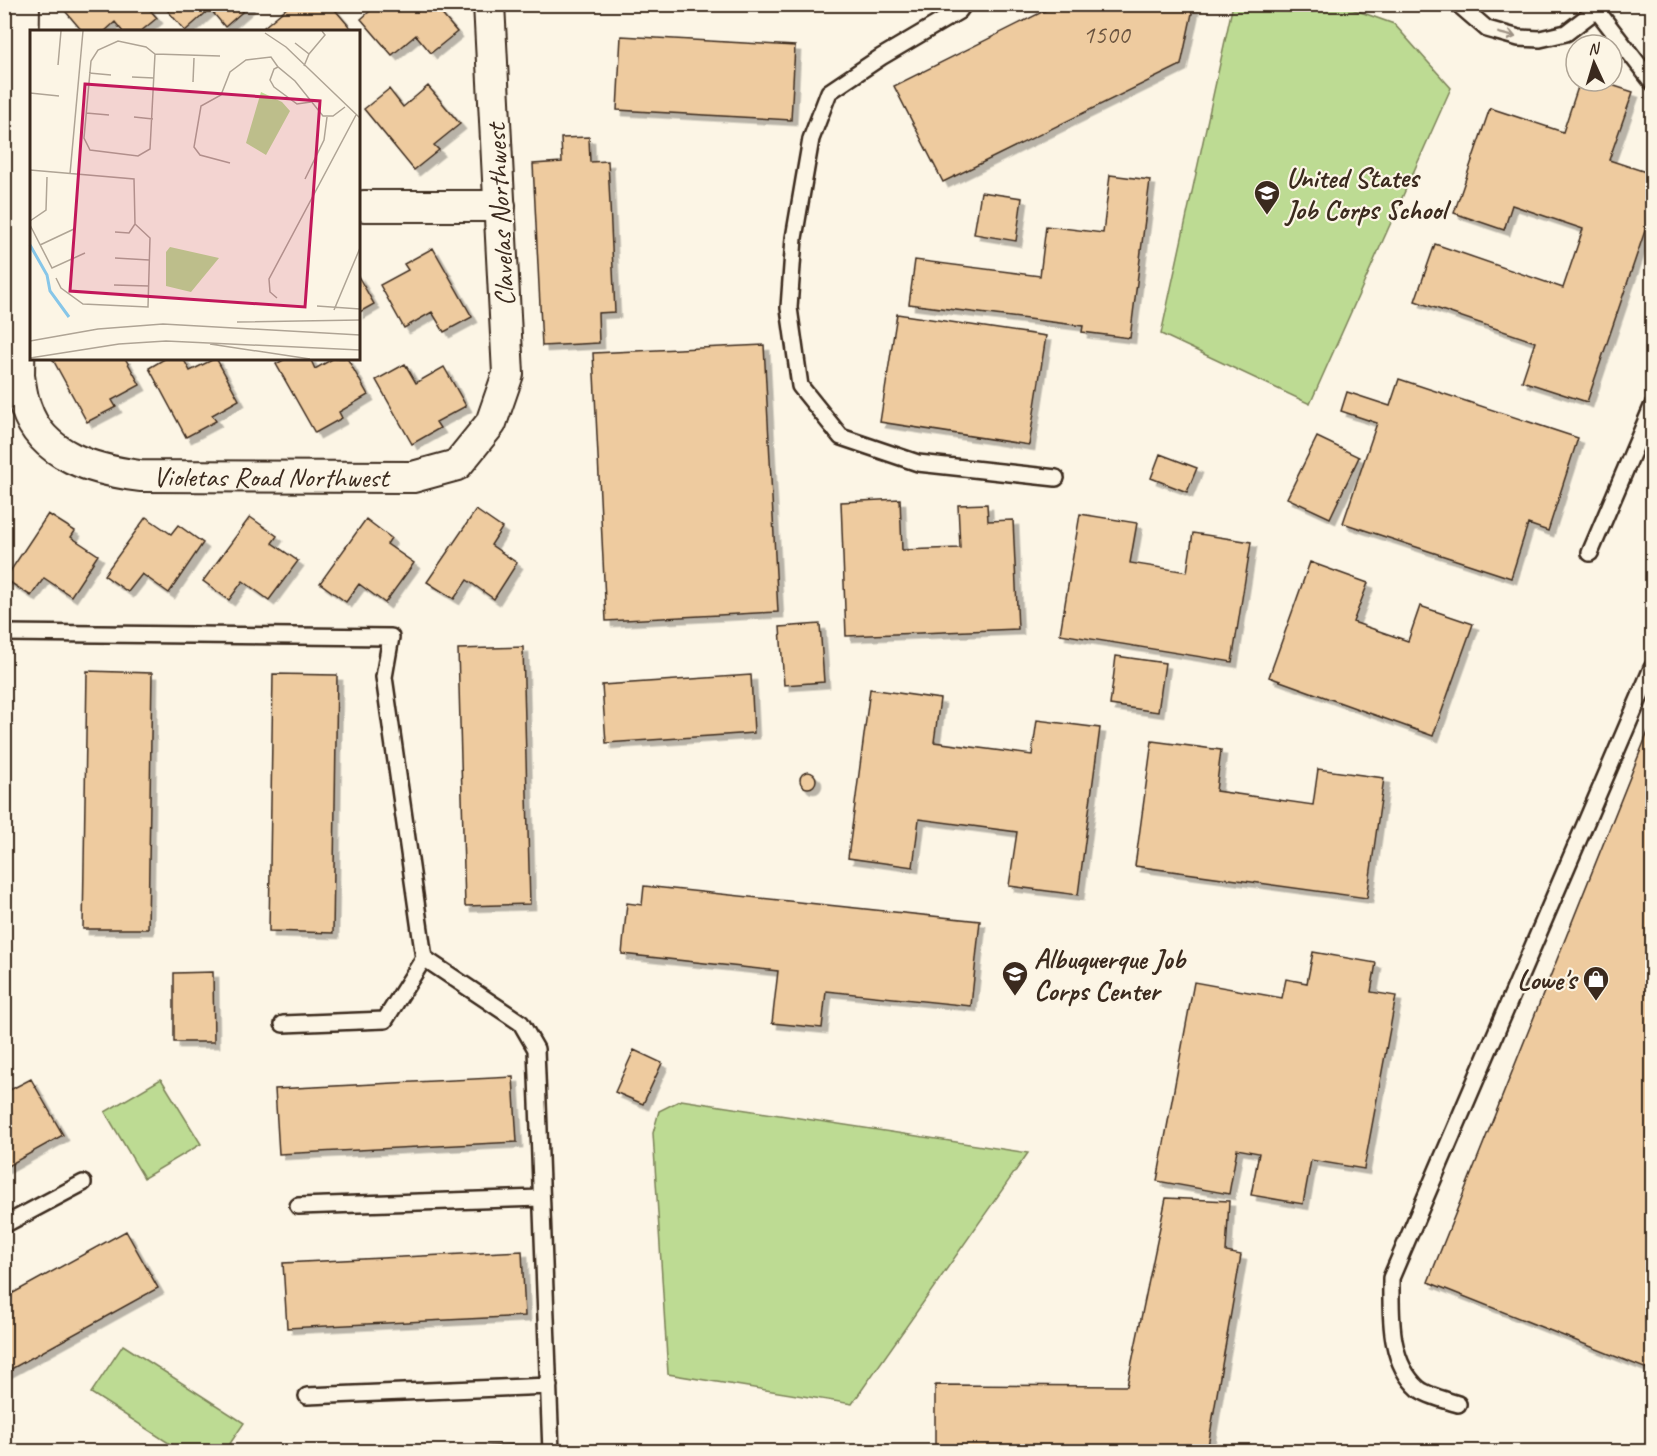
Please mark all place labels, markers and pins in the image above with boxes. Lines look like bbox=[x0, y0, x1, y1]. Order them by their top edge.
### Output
place label: United States Job Corps School bbox=[1284, 160, 1452, 227]
school or university icon: United States Job Corps School bbox=[1252, 178, 1282, 216]
place label: Albuquerque Job Corps Center bbox=[1034, 941, 1187, 1008]
school or university icon: Albuquerque Job Corps Center bbox=[1000, 959, 1030, 997]
place label: Lowe's bbox=[1517, 962, 1579, 997]
shop icon: Lowe's bbox=[1581, 964, 1611, 1002]

